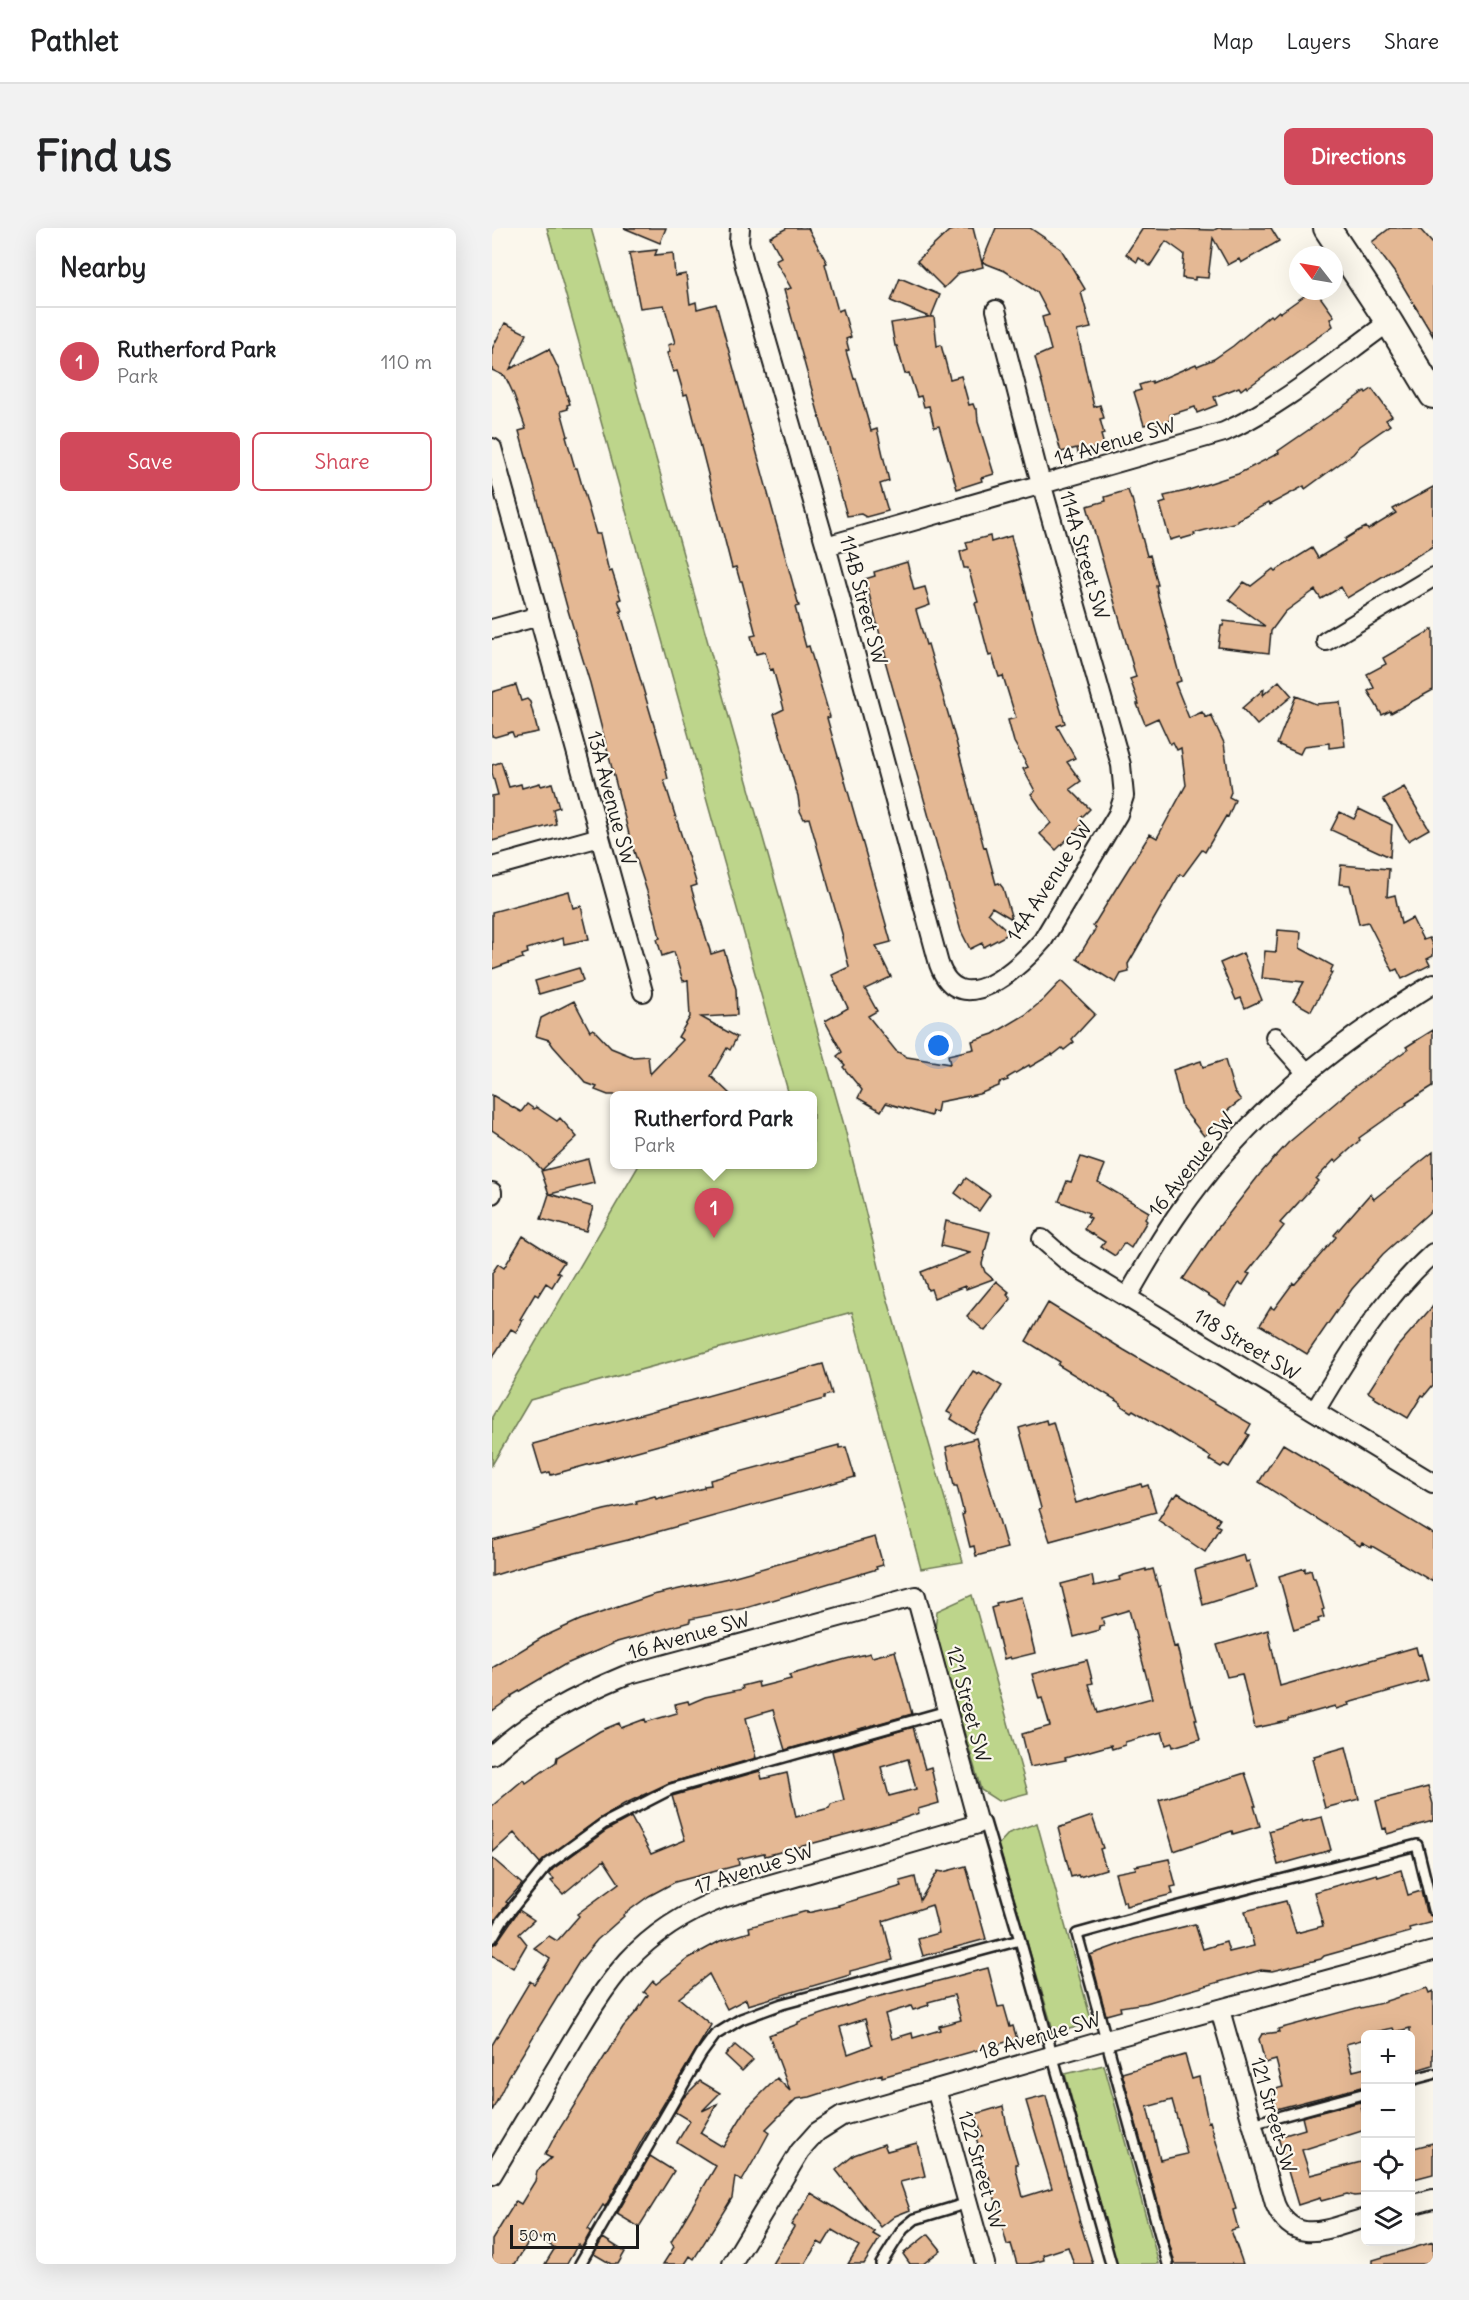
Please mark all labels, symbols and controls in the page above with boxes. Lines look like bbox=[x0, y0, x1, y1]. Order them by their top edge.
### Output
text: Pathlet bbox=[30, 23, 119, 59]
text: Map bbox=[1213, 28, 1253, 55]
text: Layers bbox=[1286, 28, 1351, 55]
text: Share bbox=[1384, 28, 1439, 55]
button: Directions bbox=[1284, 128, 1433, 185]
text: Find us bbox=[36, 130, 172, 182]
north arrow bbox=[1289, 246, 1343, 300]
text: Nearby bbox=[60, 251, 146, 284]
text: Rutherford Park bbox=[117, 335, 276, 363]
text: 1 bbox=[76, 349, 83, 374]
text: 110 m bbox=[381, 349, 432, 374]
text: Park bbox=[117, 363, 158, 388]
street label: 14 Avenue SW bbox=[1051, 412, 1179, 470]
button: Save bbox=[60, 432, 240, 491]
button: Share bbox=[252, 432, 432, 491]
street label: 114A Street SW bbox=[1055, 488, 1115, 622]
street label: 114B Street SW bbox=[835, 533, 893, 667]
street label: 13A Avenue SW bbox=[582, 728, 642, 868]
street label: 14A Avenue SW bbox=[1001, 816, 1097, 946]
your location bbox=[924, 1031, 953, 1060]
popup bbox=[610, 1091, 817, 1169]
text: Rutherford Park bbox=[634, 1104, 793, 1132]
street label: 16 Avenue SW bbox=[1143, 1107, 1239, 1221]
text: Park bbox=[634, 1132, 675, 1157]
pin: 1 bbox=[694, 1188, 734, 1238]
street label: 118 Street SW bbox=[1189, 1302, 1305, 1386]
street label: 16 Avenue SW bbox=[625, 1606, 753, 1664]
street label: 121 Street SW bbox=[942, 1643, 996, 1765]
street label: 17 Avenue SW bbox=[691, 1837, 817, 1899]
street label: 18 Avenue SW bbox=[976, 2006, 1104, 2064]
map controls bbox=[1361, 2030, 1415, 2246]
button: + bbox=[1361, 2030, 1415, 2084]
street label: 121 Street SW bbox=[1246, 2054, 1302, 2176]
button: − bbox=[1361, 2084, 1415, 2138]
street label: 122 Street SW bbox=[953, 2108, 1011, 2232]
button: locate bbox=[1361, 2138, 1415, 2192]
button: layers bbox=[1361, 2192, 1415, 2246]
scale bar bbox=[510, 2222, 639, 2250]
text: 50 m bbox=[519, 2225, 557, 2245]

